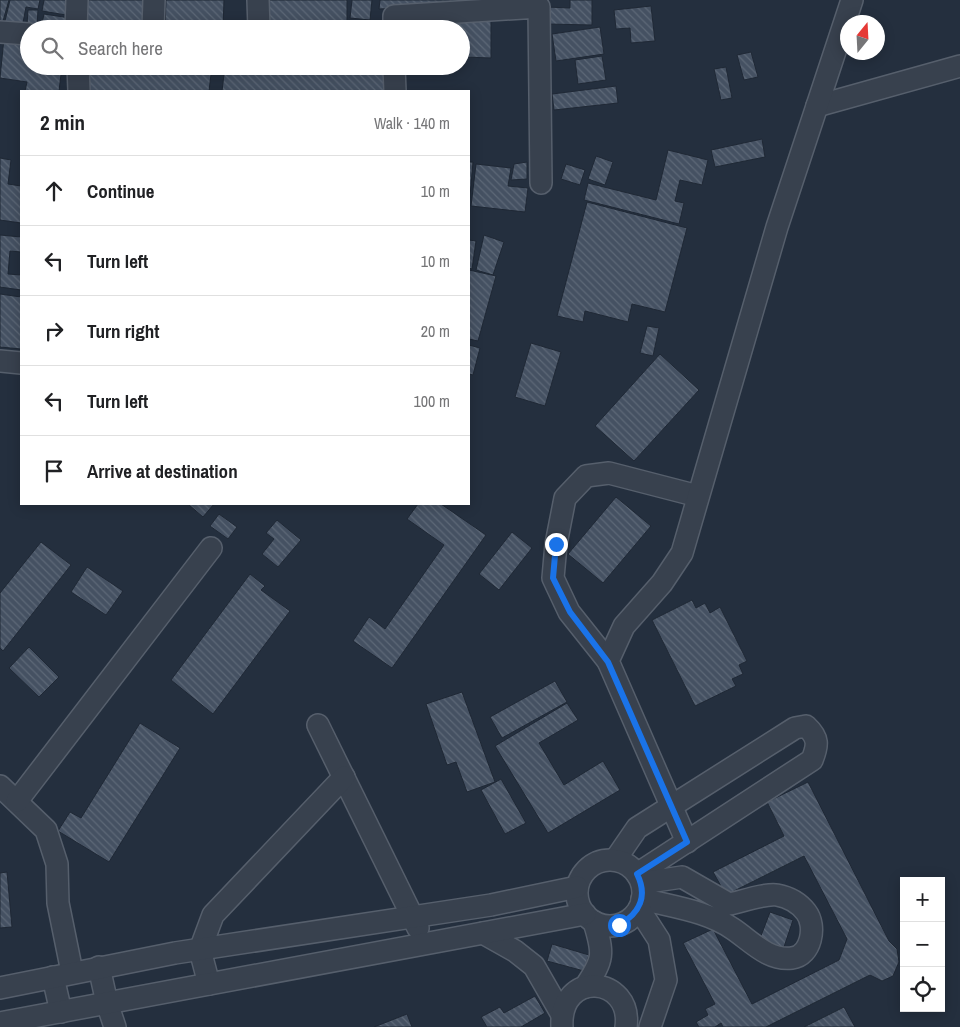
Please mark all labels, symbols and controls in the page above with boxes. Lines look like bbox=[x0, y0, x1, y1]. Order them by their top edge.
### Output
north arrow bbox=[840, 15, 885, 60]
search box bbox=[20, 20, 470, 75]
icon: search bbox=[38, 34, 66, 62]
text: Search here bbox=[78, 35, 163, 61]
text: 2 min bbox=[40, 108, 85, 137]
text: Walk · 140 m bbox=[374, 112, 450, 134]
icon: ahead bbox=[40, 177, 68, 205]
text: Continue bbox=[87, 178, 155, 204]
text: 10 m bbox=[421, 180, 450, 202]
icon: left bbox=[40, 247, 68, 275]
text: Turn left bbox=[87, 248, 148, 274]
text: 10 m bbox=[421, 250, 450, 272]
icon: right bbox=[40, 317, 68, 345]
text: Turn right bbox=[87, 318, 159, 344]
text: 20 m bbox=[421, 320, 450, 342]
icon: left bbox=[40, 387, 68, 415]
text: Turn left bbox=[87, 388, 148, 414]
text: 100 m bbox=[414, 390, 450, 412]
icon: arrive bbox=[40, 457, 68, 485]
text: Arrive at destination bbox=[87, 458, 238, 484]
route end bbox=[545, 533, 568, 556]
map controls bbox=[900, 877, 945, 1012]
button: + bbox=[900, 877, 945, 922]
route start bbox=[608, 914, 631, 937]
button: − bbox=[900, 922, 945, 967]
button: locate bbox=[900, 967, 945, 1012]

